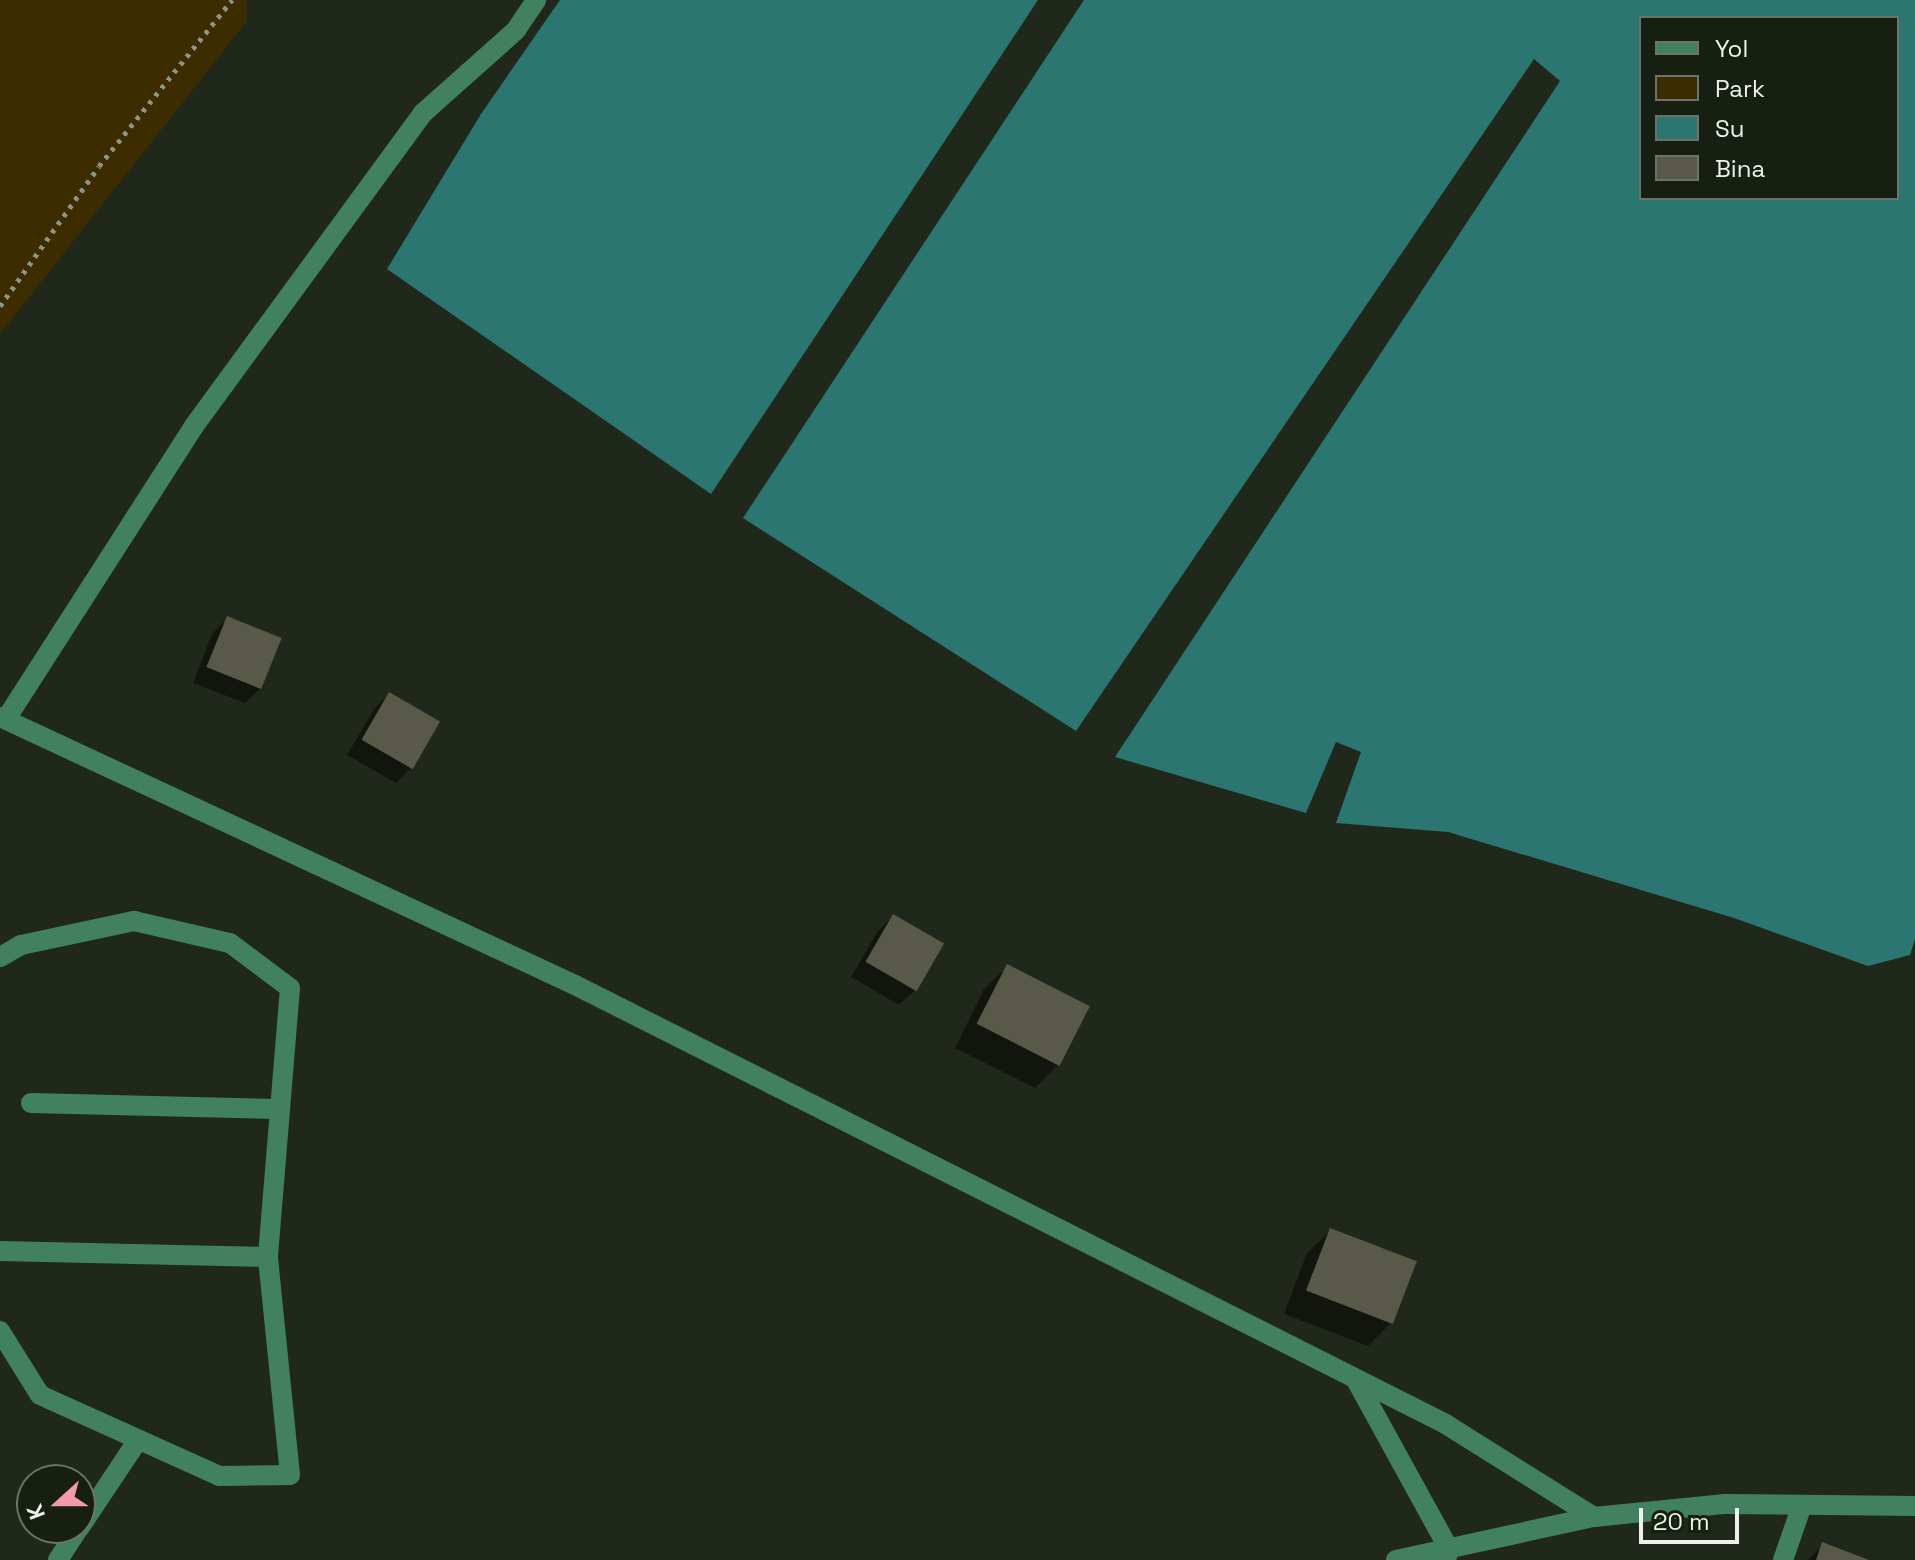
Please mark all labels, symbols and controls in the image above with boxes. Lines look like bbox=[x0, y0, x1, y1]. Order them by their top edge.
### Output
legend bbox=[1639, 16, 1899, 200]
text: Yol bbox=[1715, 33, 1748, 64]
text: Park bbox=[1715, 73, 1765, 104]
text: Su bbox=[1715, 113, 1744, 144]
text: Bina bbox=[1715, 153, 1765, 184]
north arrow bbox=[16, 1464, 96, 1544]
scale bar bbox=[1643, 1492, 1743, 1542]
text: K bbox=[20, 1500, 51, 1523]
text: 20 m bbox=[1653, 1506, 1710, 1537]

